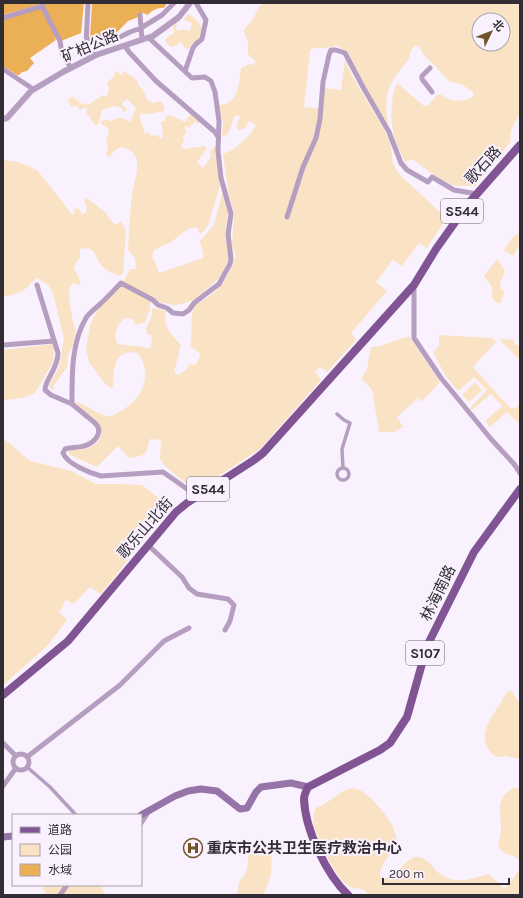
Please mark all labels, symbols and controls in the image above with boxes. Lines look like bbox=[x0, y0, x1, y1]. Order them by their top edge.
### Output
north arrow bbox=[471, 12, 511, 52]
text: 北 bbox=[489, 17, 506, 34]
street label: 矿柏公路 bbox=[59, 26, 121, 66]
street label: 歌石路 bbox=[461, 142, 505, 188]
road number: S544 bbox=[441, 199, 483, 223]
road number: S544 bbox=[187, 477, 229, 501]
street label: 歌乐山北街 bbox=[114, 494, 176, 562]
street label: 林海南路 bbox=[417, 562, 459, 624]
road number: S107 bbox=[406, 641, 444, 665]
legend bbox=[12, 814, 142, 886]
text: 道路 bbox=[48, 823, 72, 837]
hospital icon: 重庆市公共卫生医疗救治中心 bbox=[182, 837, 204, 859]
place label: 重庆市公共卫生医疗救治中心 bbox=[207, 839, 402, 857]
text: 公园 bbox=[48, 843, 72, 857]
scale bar bbox=[383, 860, 509, 886]
text: 水域 bbox=[48, 863, 72, 877]
text: 200 m bbox=[389, 867, 424, 881]

